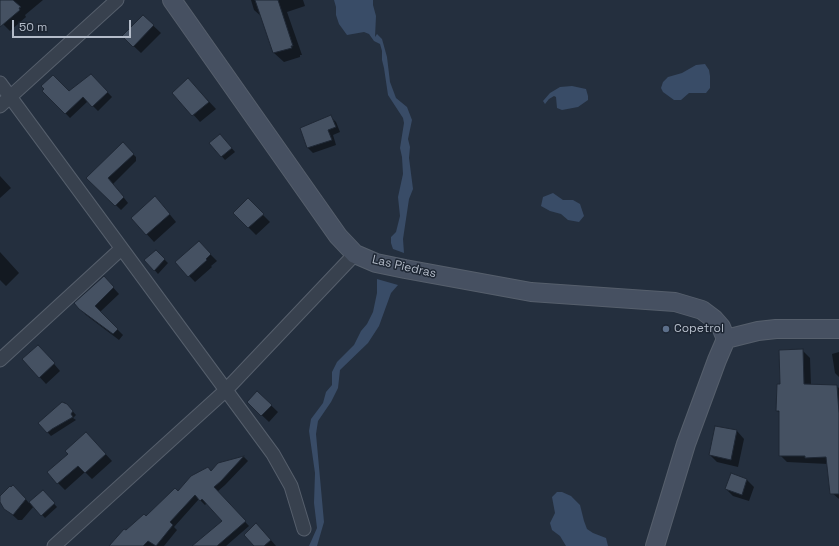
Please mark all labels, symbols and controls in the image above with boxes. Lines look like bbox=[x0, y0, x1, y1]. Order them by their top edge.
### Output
scale bar bbox=[14, 12, 133, 38]
text: 50 m bbox=[19, 19, 47, 35]
street label: Las Piedras bbox=[371, 253, 437, 281]
place label: Copetrol bbox=[674, 322, 724, 336]
marker: Copetrol bbox=[661, 324, 671, 334]

